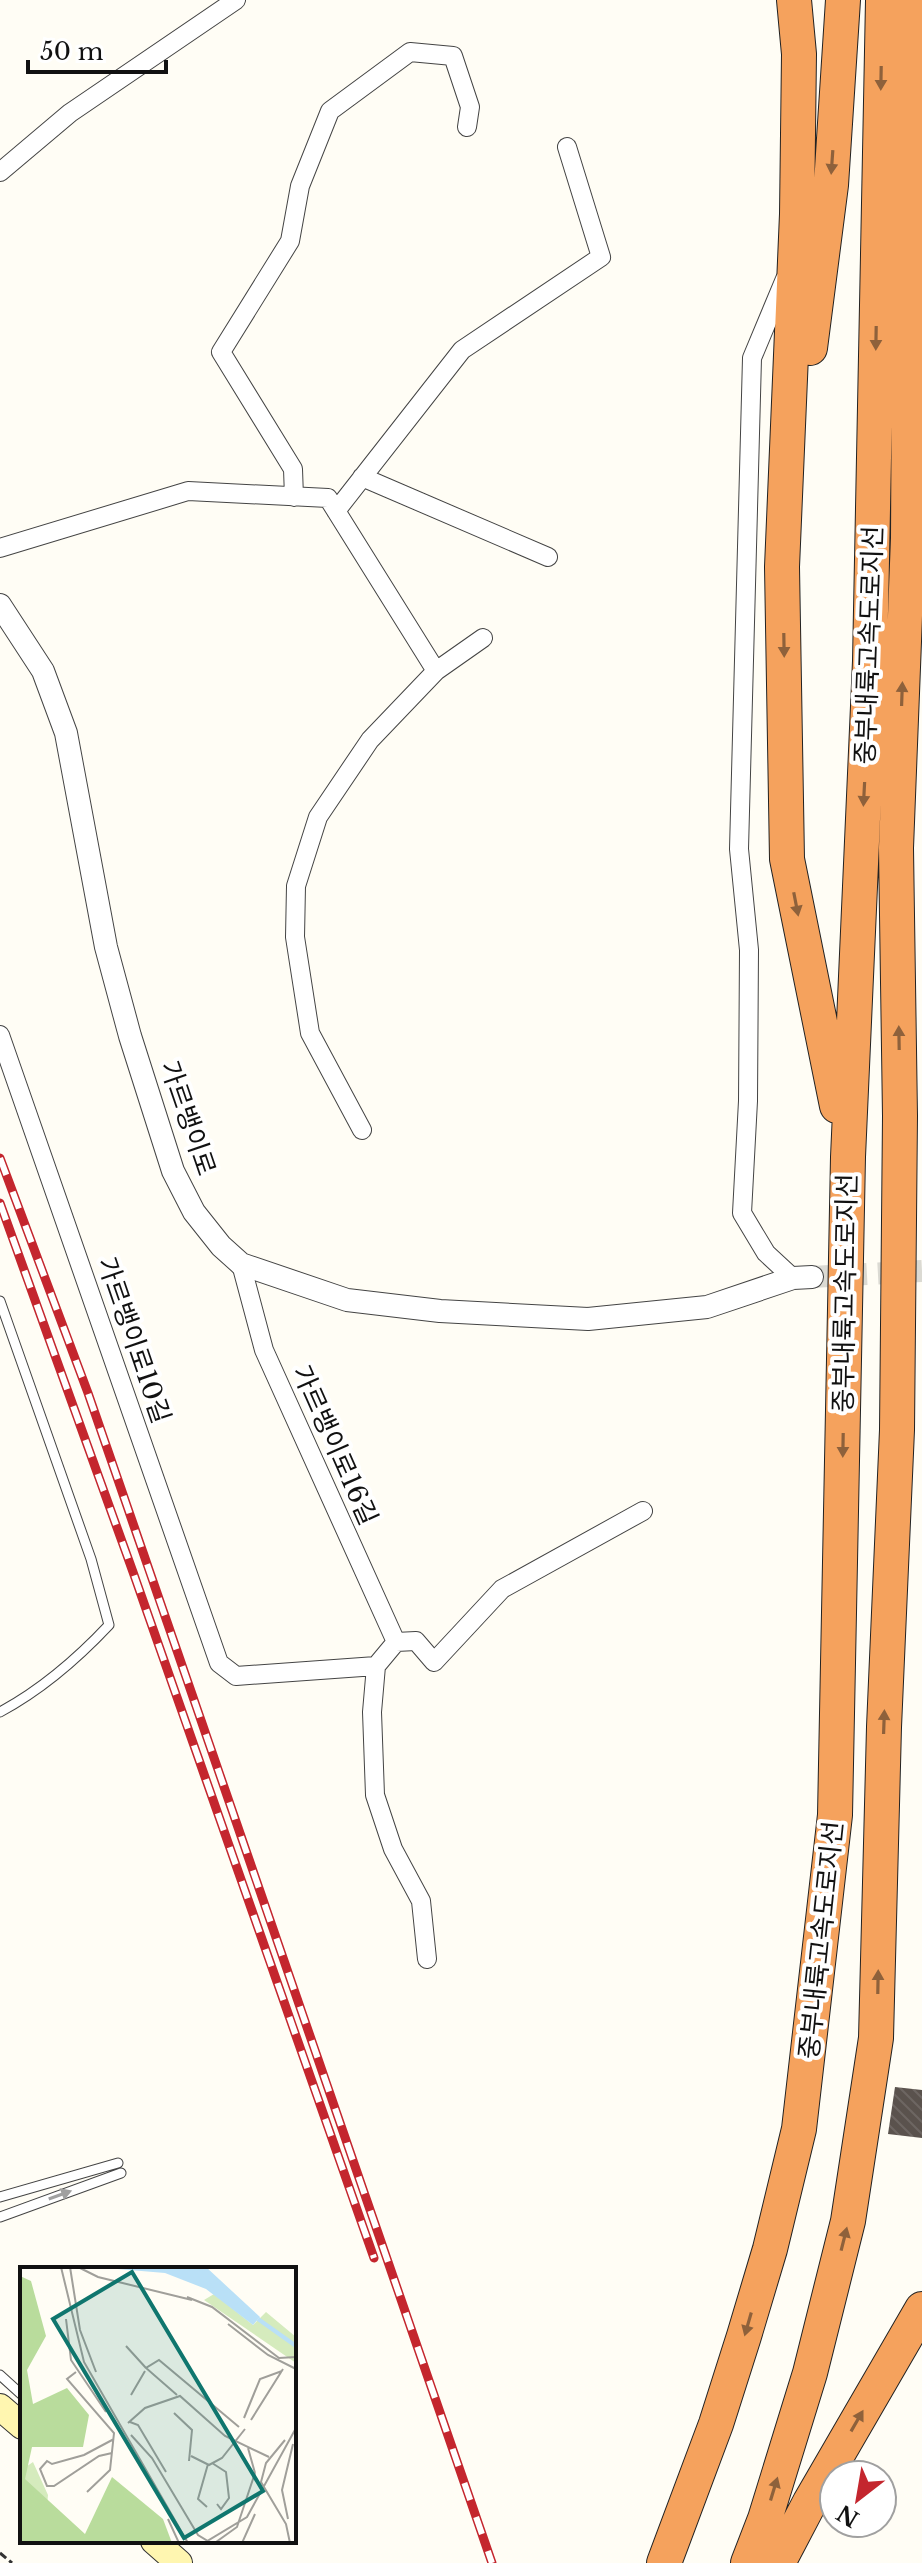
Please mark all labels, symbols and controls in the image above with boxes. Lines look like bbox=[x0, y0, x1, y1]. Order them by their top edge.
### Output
scale bar bbox=[28, 24, 166, 74]
text: 50 m bbox=[40, 37, 104, 66]
one-way arrow bbox=[875, 66, 887, 91]
one-way arrow bbox=[826, 150, 839, 175]
one-way arrow bbox=[870, 326, 883, 351]
street label: 중부내륙고속도로지선 bbox=[849, 525, 889, 765]
one-way arrow bbox=[777, 633, 790, 658]
one-way arrow bbox=[896, 681, 909, 706]
one-way arrow bbox=[858, 782, 871, 807]
one-way arrow bbox=[791, 891, 803, 916]
one-way arrow bbox=[893, 1025, 905, 1050]
street label: 가르뱅이로 bbox=[153, 1056, 223, 1180]
street label: 중부내륙고속도로지선 bbox=[827, 1173, 863, 1413]
street label: 가르뱅이로10길 bbox=[91, 1253, 177, 1427]
street label: 가르뱅이로16길 bbox=[285, 1360, 385, 1530]
one-way arrow bbox=[837, 1433, 849, 1458]
one-way arrow bbox=[878, 1709, 891, 1734]
street label: 중부내륙고속도로지선 bbox=[793, 1819, 849, 2061]
one-way arrow bbox=[871, 1969, 884, 1994]
one-way arrow bbox=[49, 2188, 73, 2201]
one-way arrow bbox=[838, 2227, 850, 2252]
inset map bbox=[20, 2267, 296, 2543]
one-way arrow bbox=[741, 2312, 754, 2336]
one-way arrow bbox=[849, 2410, 863, 2432]
north arrow bbox=[818, 2459, 898, 2539]
one-way arrow bbox=[768, 2477, 781, 2501]
text: N bbox=[832, 2499, 864, 2533]

